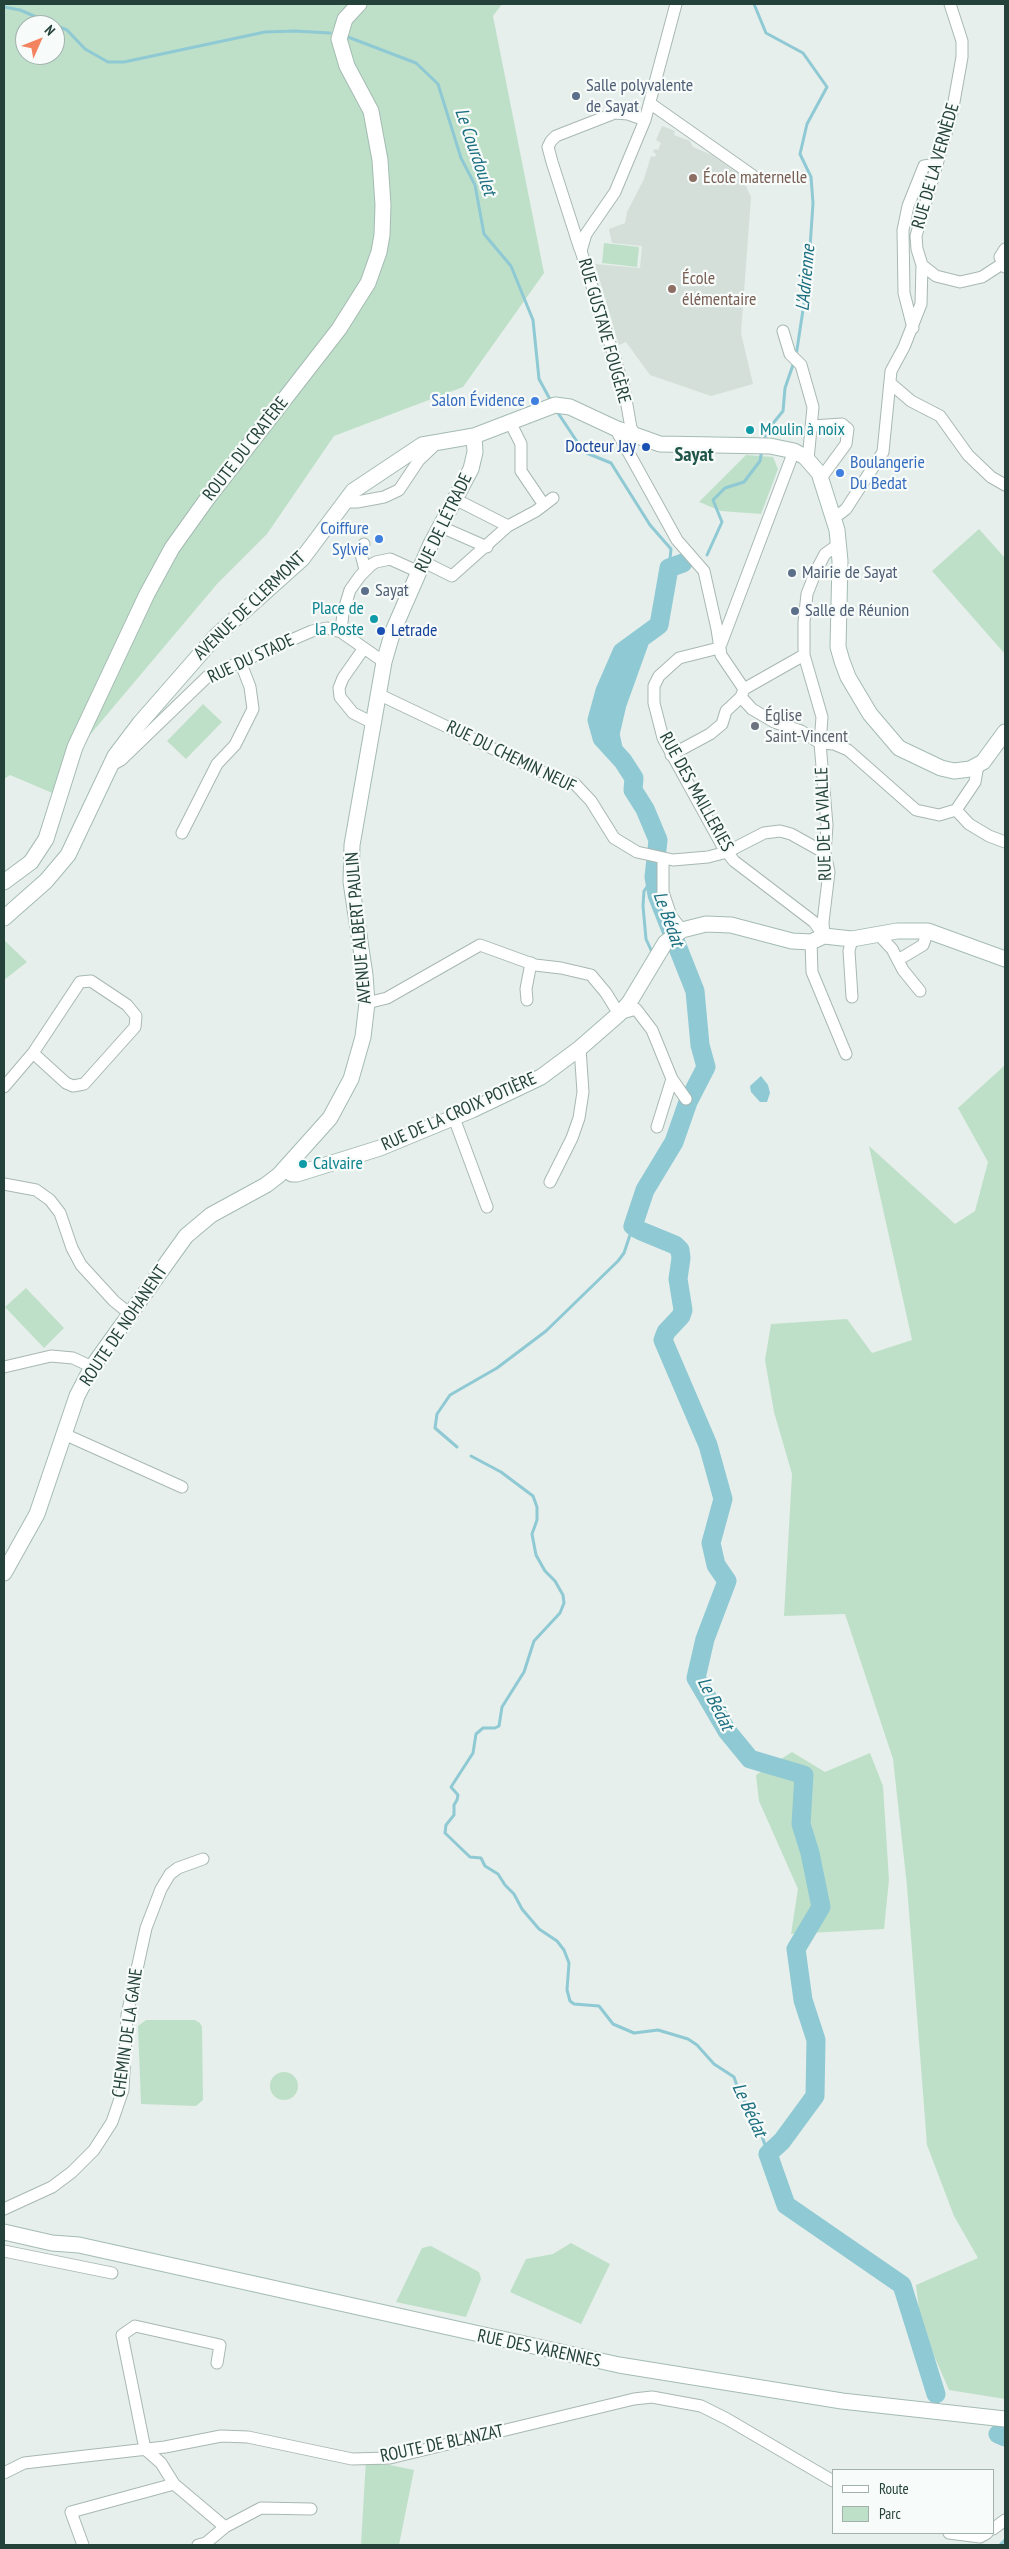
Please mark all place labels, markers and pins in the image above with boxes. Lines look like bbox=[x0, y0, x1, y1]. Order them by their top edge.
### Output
place label: Salle polyvalente de Sayat bbox=[586, 75, 693, 118]
marker: Salle polyvalente de Sayat bbox=[570, 90, 582, 102]
place label: École maternelle bbox=[703, 167, 807, 189]
marker: École maternelle bbox=[687, 172, 699, 184]
place label: École élémentaire bbox=[682, 268, 757, 310]
marker: École élémentaire bbox=[666, 283, 678, 295]
place label: Salon Évidence bbox=[431, 390, 525, 412]
marker: Salon Évidence bbox=[529, 395, 541, 407]
place label: Moulin à noix bbox=[760, 419, 845, 441]
marker: Moulin à noix bbox=[744, 424, 756, 436]
place label: Docteur Jay bbox=[565, 436, 636, 458]
marker: Docteur Jay bbox=[640, 441, 652, 453]
place label: Boulangerie Du Bedat bbox=[850, 452, 925, 494]
marker: Boulangerie Du Bedat bbox=[834, 467, 846, 479]
place label: Coiffure Sylvie bbox=[320, 518, 369, 560]
marker: Coiffure Sylvie bbox=[373, 533, 385, 545]
place label: Mairie de Sayat bbox=[802, 562, 898, 584]
marker: Mairie de Sayat bbox=[786, 567, 798, 579]
place label: Sayat bbox=[375, 580, 409, 602]
marker: Sayat bbox=[359, 585, 371, 597]
place label: Place de la Poste bbox=[312, 598, 364, 640]
place label: Salle de Réunion bbox=[805, 600, 909, 622]
marker: Salle de Réunion bbox=[789, 605, 801, 617]
marker: Place de la Poste bbox=[368, 613, 380, 625]
place label: Letrade bbox=[391, 620, 437, 642]
marker: Letrade bbox=[375, 625, 387, 637]
place label: Église Saint-Vincent bbox=[765, 705, 848, 748]
marker: Église Saint-Vincent bbox=[749, 720, 761, 732]
place label: Calvaire bbox=[313, 1153, 363, 1175]
marker: Calvaire bbox=[297, 1158, 309, 1170]

